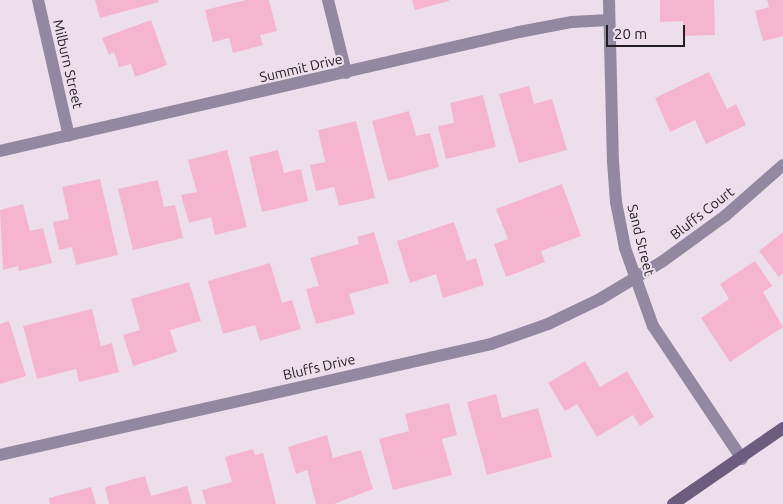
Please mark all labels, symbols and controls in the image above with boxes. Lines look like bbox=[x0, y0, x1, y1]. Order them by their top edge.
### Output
scale bar bbox=[608, 15, 687, 47]
street label: Milburn Street bbox=[50, 18, 86, 110]
text: 20 m bbox=[614, 25, 647, 42]
street label: Summit Drive bbox=[258, 50, 344, 86]
street label: Bluffs Court bbox=[667, 183, 737, 243]
street label: Sand Street bbox=[624, 203, 658, 277]
street label: Bluffs Drive bbox=[281, 351, 357, 383]

